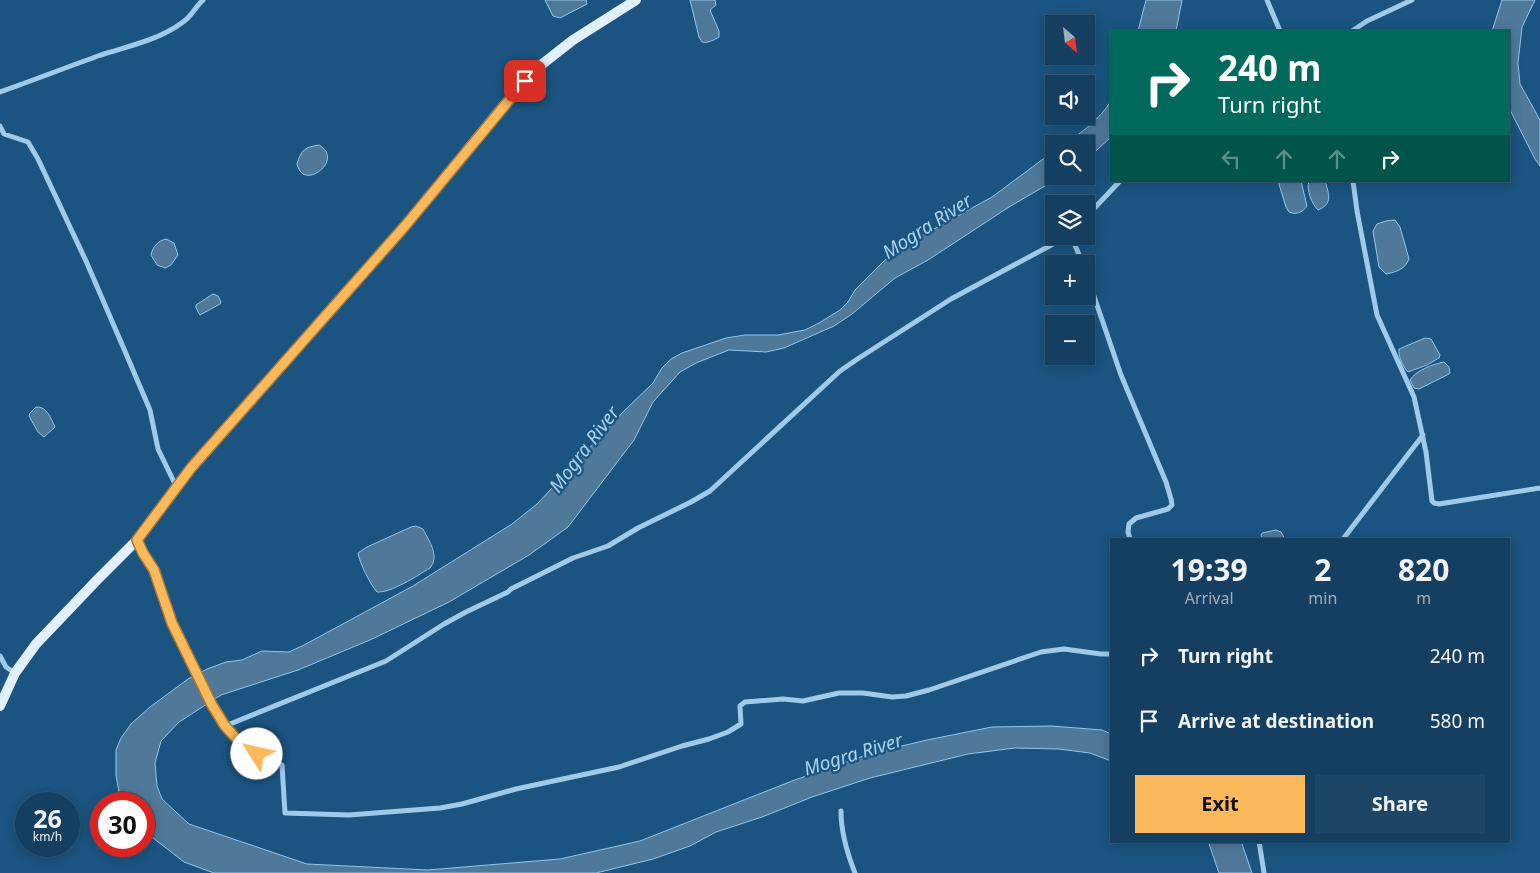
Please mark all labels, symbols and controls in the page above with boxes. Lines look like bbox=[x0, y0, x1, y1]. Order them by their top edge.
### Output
north arrow bbox=[1045, 15, 1095, 65]
map controls bbox=[1045, 15, 1095, 365]
text: 240 m bbox=[1218, 44, 1321, 91]
icon: right bbox=[1135, 50, 1200, 115]
pin bbox=[504, 60, 546, 102]
icon: arrive bbox=[511, 67, 539, 95]
button: sound bbox=[1045, 75, 1095, 125]
text: Turn right bbox=[1218, 89, 1321, 119]
button: search bbox=[1045, 135, 1095, 185]
icon: left bbox=[1217, 145, 1245, 173]
icon: ahead bbox=[1270, 145, 1298, 173]
icon: ahead bbox=[1323, 145, 1351, 173]
icon: right bbox=[1376, 145, 1404, 173]
water label: Mogra River bbox=[877, 186, 978, 265]
button: layers bbox=[1045, 195, 1095, 245]
button: + bbox=[1045, 255, 1095, 305]
button: − bbox=[1045, 315, 1095, 365]
water label: Mogra River bbox=[543, 399, 626, 498]
text: 19:39 bbox=[1171, 549, 1248, 590]
text: 2 bbox=[1314, 549, 1331, 590]
text: 820 bbox=[1398, 549, 1449, 590]
text: Arrival bbox=[1185, 587, 1234, 609]
text: min bbox=[1308, 587, 1337, 609]
text: m bbox=[1416, 587, 1431, 609]
icon: right bbox=[1135, 642, 1163, 670]
text: Turn right bbox=[1178, 643, 1273, 669]
text: 240 m bbox=[1430, 643, 1485, 669]
icon: arrive bbox=[1135, 707, 1163, 735]
text: Arrive at destination bbox=[1178, 708, 1374, 734]
text: 580 m bbox=[1430, 708, 1485, 734]
water label: Mogra River bbox=[800, 726, 907, 781]
position arrow bbox=[230, 727, 282, 779]
button: Exit bbox=[1135, 775, 1305, 833]
button: Share bbox=[1315, 775, 1485, 833]
speed limit sign: 30 bbox=[90, 792, 155, 857]
text: 26 bbox=[33, 801, 62, 835]
text: km/h bbox=[33, 828, 62, 845]

